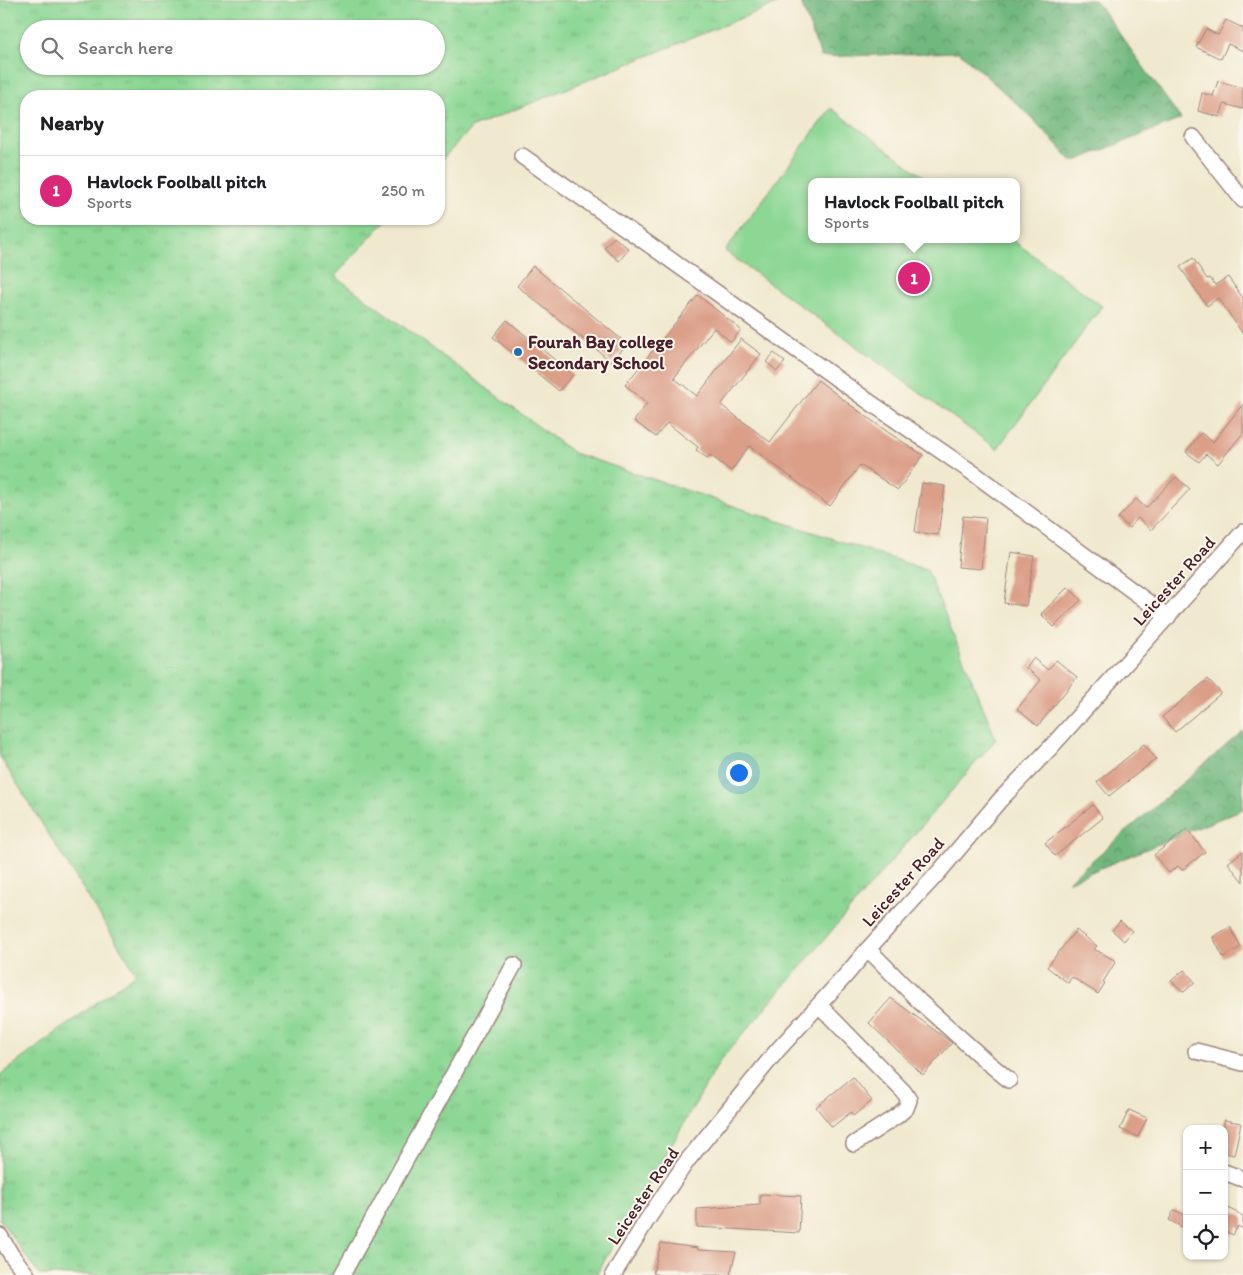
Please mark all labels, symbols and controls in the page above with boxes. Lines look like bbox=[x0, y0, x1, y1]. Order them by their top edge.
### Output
search box bbox=[20, 20, 445, 75]
icon: search bbox=[38, 34, 66, 62]
text: Search here bbox=[78, 36, 173, 59]
text: Nearby bbox=[40, 110, 104, 135]
text: Havlock Foolball pitch bbox=[87, 170, 266, 193]
popup bbox=[808, 178, 1020, 243]
text: 1 bbox=[52, 181, 60, 200]
text: 250 m bbox=[381, 181, 425, 200]
text: Havlock Foolball pitch bbox=[824, 190, 1004, 213]
text: Sports bbox=[87, 193, 132, 212]
text: Sports bbox=[824, 213, 869, 232]
pin: 1 bbox=[898, 259, 930, 297]
place label: Fourah Bay college Secondary School bbox=[528, 331, 674, 374]
marker: Fourah Bay college Secondary School bbox=[512, 346, 524, 358]
street label: Leicester Road bbox=[1128, 531, 1220, 630]
your location bbox=[726, 760, 752, 786]
street label: Leicester Road bbox=[857, 832, 949, 931]
map controls bbox=[1183, 1125, 1228, 1260]
button: + bbox=[1183, 1125, 1228, 1170]
street label: Leicester Road bbox=[602, 1143, 684, 1249]
button: − bbox=[1183, 1170, 1228, 1215]
button: locate bbox=[1183, 1215, 1228, 1260]

